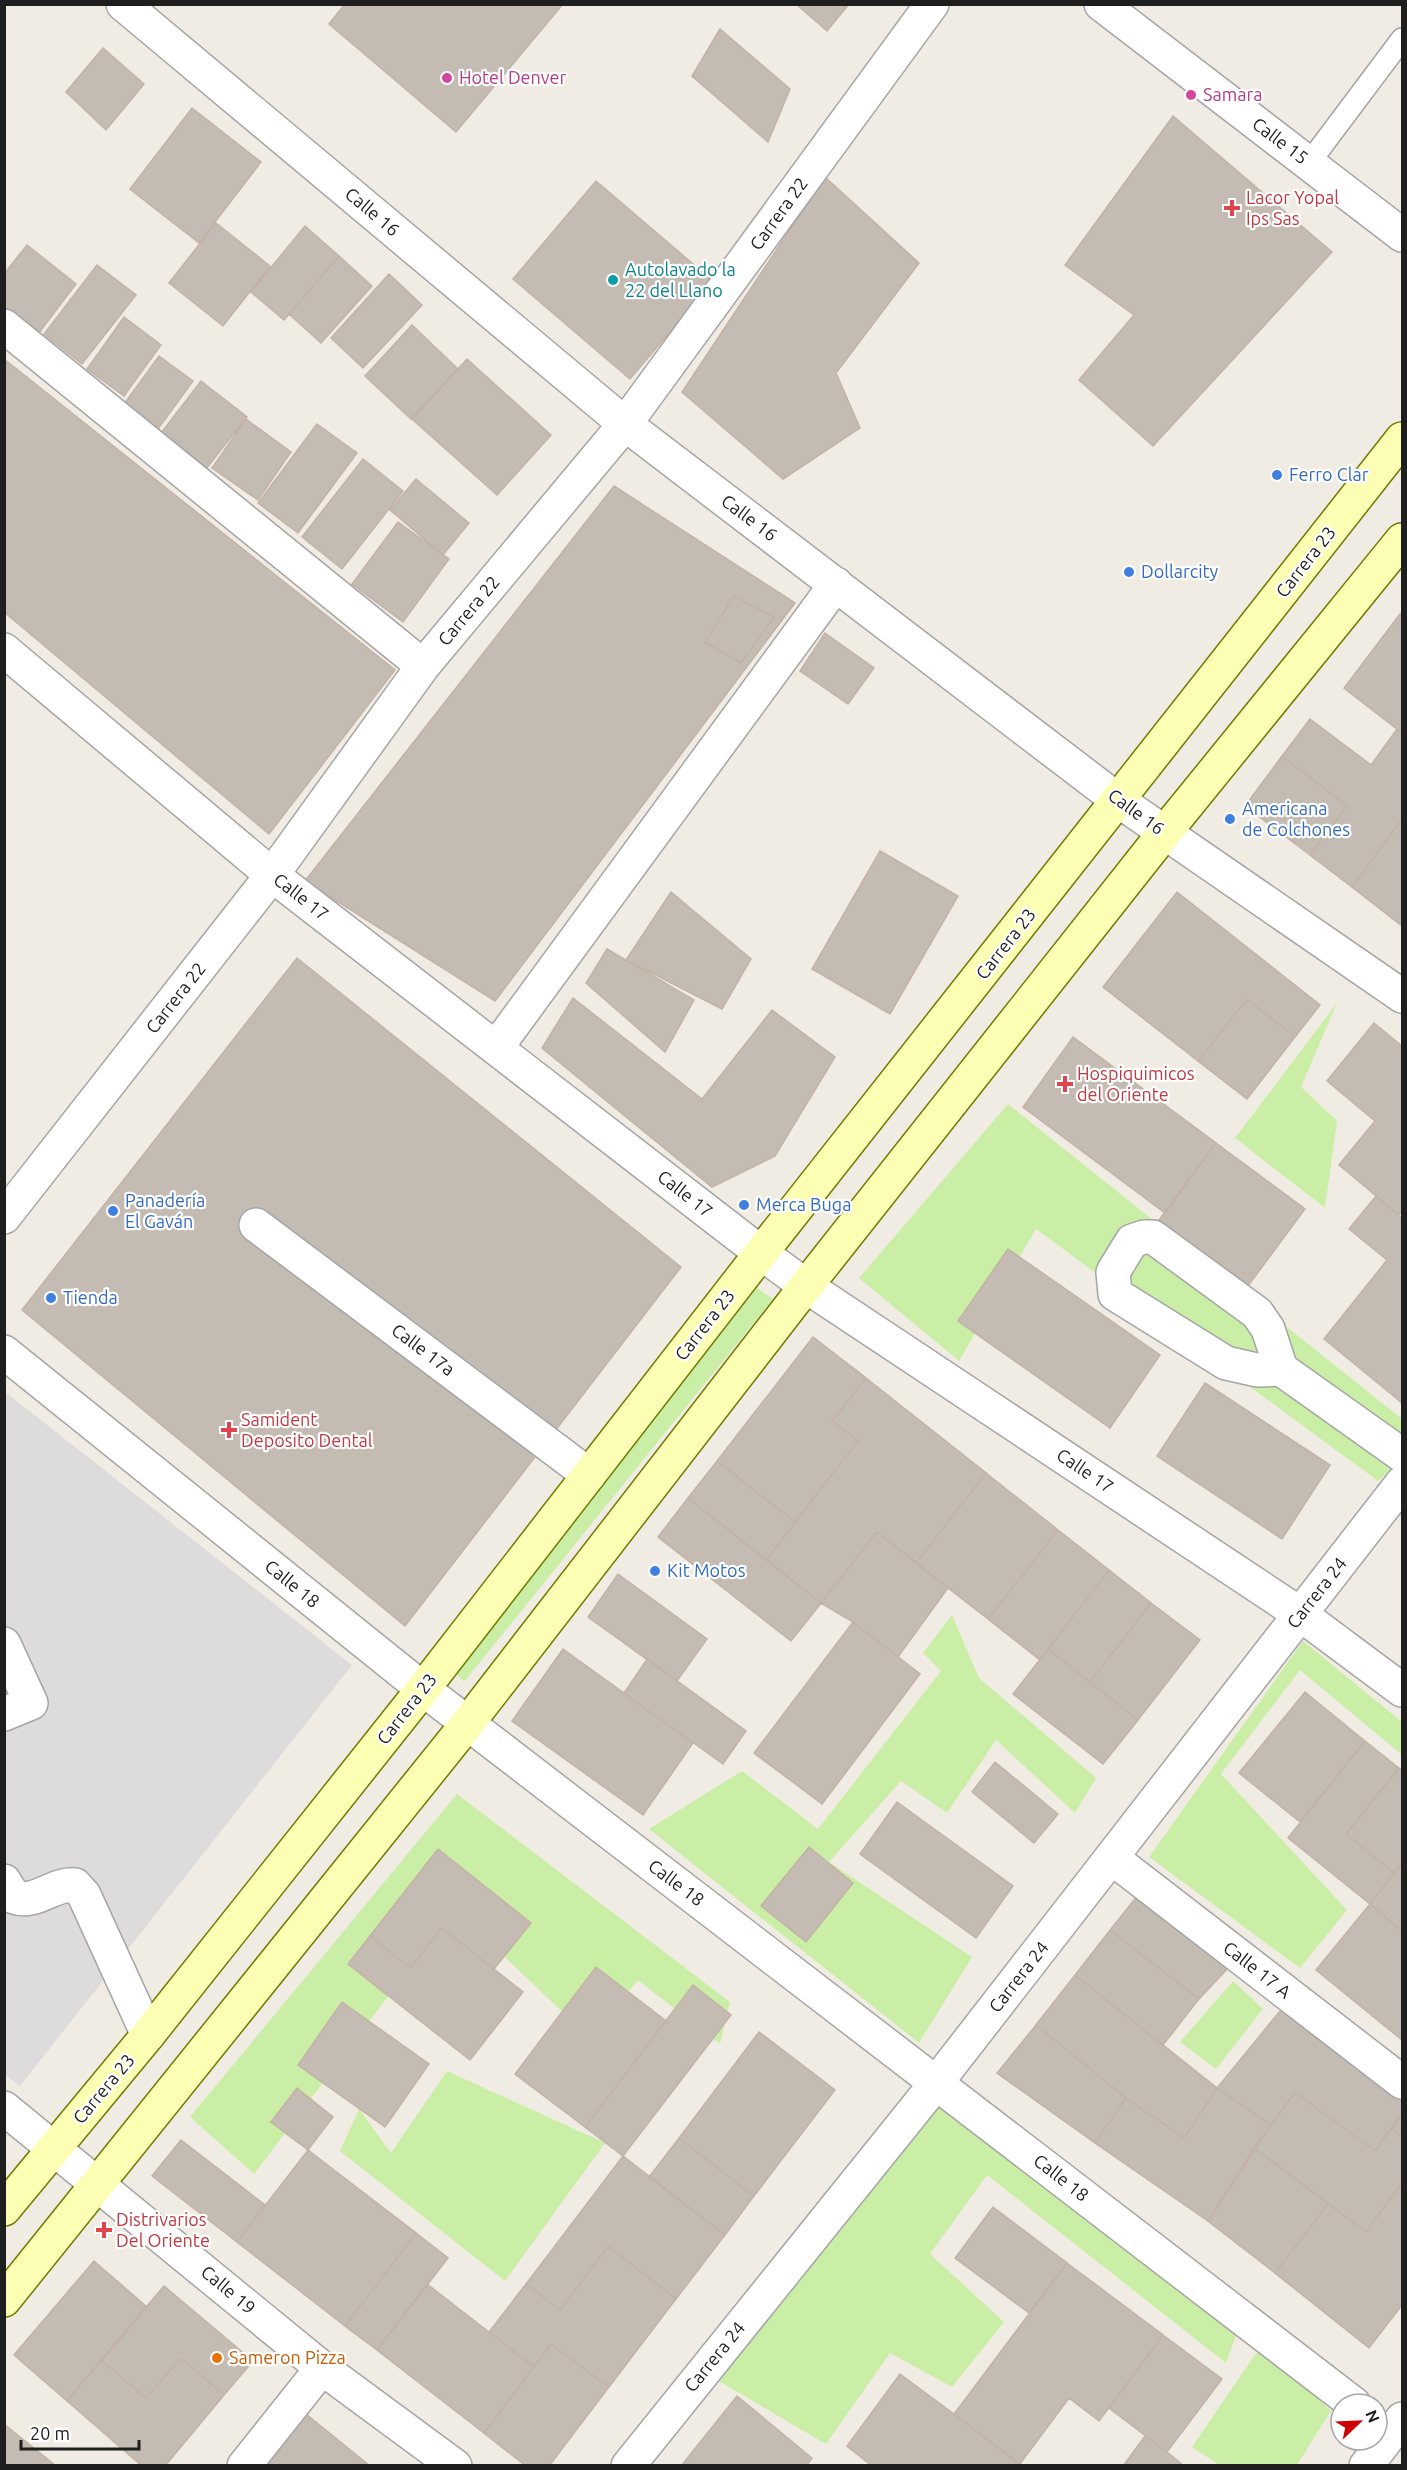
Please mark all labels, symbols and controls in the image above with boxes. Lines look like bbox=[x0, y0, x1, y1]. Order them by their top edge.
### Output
place label: Hotel Denver bbox=[459, 67, 566, 87]
marker: Hotel Denver bbox=[440, 71, 454, 85]
place label: Samara bbox=[1203, 84, 1263, 104]
marker: Samara bbox=[1184, 88, 1198, 102]
street label: Calle 15 bbox=[1249, 113, 1312, 167]
street label: Carrera 22 bbox=[745, 173, 811, 253]
street label: Calle 16 bbox=[342, 183, 404, 239]
place label: Lacor Yopal Ips Sas bbox=[1246, 187, 1339, 228]
marker: Lacor Yopal Ips Sas bbox=[1223, 199, 1241, 217]
place label: Autolavado la 22 del Llano bbox=[625, 259, 736, 300]
marker: Autolavado la 22 del Llano bbox=[606, 273, 620, 287]
place label: Ferro Clar bbox=[1289, 464, 1369, 484]
marker: Ferro Clar bbox=[1270, 468, 1284, 482]
street label: Calle 16 bbox=[718, 490, 781, 544]
street label: Carrera 23 bbox=[1271, 522, 1339, 601]
place label: Dollarcity bbox=[1141, 561, 1219, 581]
marker: Dollarcity bbox=[1122, 565, 1136, 579]
street label: Carrera 22 bbox=[433, 572, 503, 649]
street label: Calle 16 bbox=[1105, 784, 1168, 838]
place label: Americana de Colchones bbox=[1242, 798, 1350, 839]
marker: Americana de Colchones bbox=[1223, 812, 1237, 826]
street label: Calle 17 bbox=[270, 869, 333, 924]
street label: Carrera 23 bbox=[971, 904, 1039, 983]
street label: Carrera 22 bbox=[141, 958, 209, 1037]
place label: Hospiquimicos del Oriente bbox=[1077, 1063, 1195, 1104]
marker: Hospiquimicos del Oriente bbox=[1058, 1077, 1072, 1091]
street label: Calle 17 bbox=[654, 1166, 717, 1221]
place label: Panadería El Gaván bbox=[125, 1190, 205, 1231]
place label: Merca Buga bbox=[756, 1194, 851, 1214]
marker: Merca Buga bbox=[737, 1198, 751, 1212]
marker: Panadería El Gaván bbox=[106, 1204, 120, 1218]
street label: Carrera 23 bbox=[670, 1285, 738, 1364]
place label: Tienda bbox=[63, 1287, 118, 1307]
marker: Tienda bbox=[44, 1291, 58, 1305]
street label: Calle 17a bbox=[388, 1319, 459, 1379]
place label: Samident Deposito Dental bbox=[241, 1409, 373, 1450]
marker: Samident Deposito Dental bbox=[222, 1423, 236, 1437]
street label: Calle 17 bbox=[1053, 1444, 1118, 1496]
street label: Carrera 24 bbox=[1282, 1553, 1350, 1632]
street label: Calle 18 bbox=[261, 1555, 324, 1611]
place label: Kit Motos bbox=[667, 1560, 746, 1580]
marker: Kit Motos bbox=[648, 1564, 662, 1578]
street label: Carrera 23 bbox=[372, 1669, 440, 1748]
street label: Calle 18 bbox=[645, 1855, 708, 1909]
street label: Carrera 24 bbox=[984, 1937, 1052, 2016]
street label: Calle 17 A bbox=[1220, 1937, 1295, 2002]
street label: Carrera 23 bbox=[68, 2050, 138, 2127]
street label: Calle 18 bbox=[1030, 2150, 1093, 2205]
place label: Distrivarios Del Oriente bbox=[116, 2209, 210, 2250]
marker: Distrivarios Del Oriente bbox=[97, 2223, 111, 2237]
street label: Calle 19 bbox=[198, 2261, 260, 2317]
street label: Carrera 24 bbox=[680, 2317, 749, 2395]
place label: Sameron Pizza bbox=[229, 2347, 346, 2367]
marker: Sameron Pizza bbox=[210, 2351, 224, 2365]
north arrow bbox=[1329, 2392, 1389, 2452]
text: N bbox=[1362, 2407, 1383, 2425]
scale bar bbox=[21, 2413, 140, 2451]
text: 20 m bbox=[30, 2423, 70, 2443]

